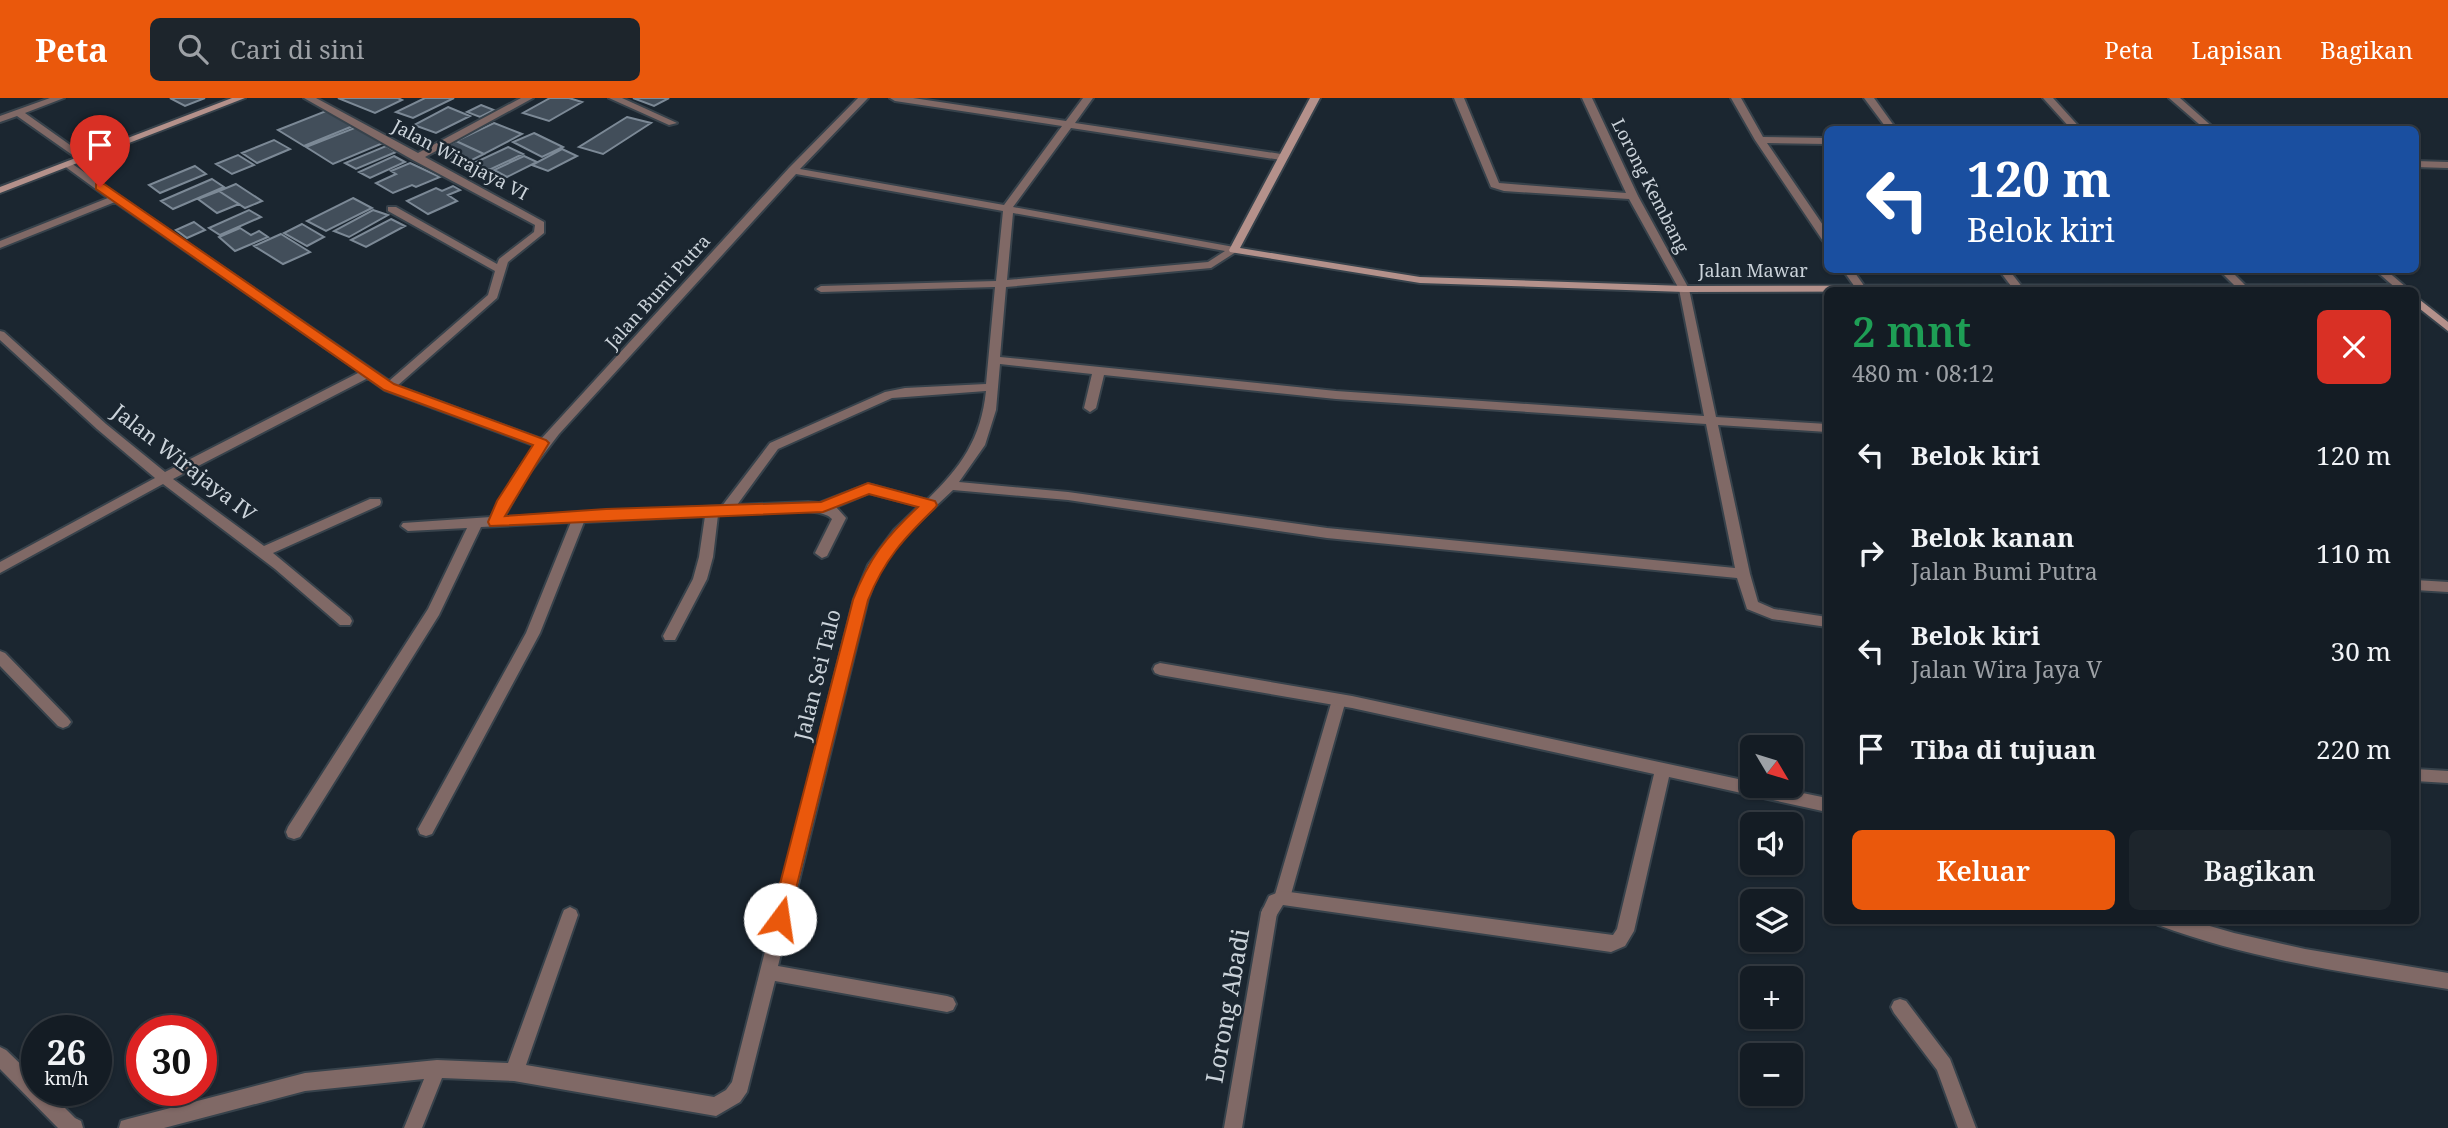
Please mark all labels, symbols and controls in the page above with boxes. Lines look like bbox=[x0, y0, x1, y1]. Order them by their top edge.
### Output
search box bbox=[150, 18, 640, 81]
text: Peta bbox=[35, 27, 108, 72]
icon: search bbox=[174, 30, 212, 68]
text: Cari di sini bbox=[230, 31, 364, 67]
text: Peta bbox=[2104, 33, 2153, 66]
text: Lapisan bbox=[2191, 33, 2282, 66]
text: Bagikan bbox=[2320, 33, 2413, 66]
street label: Jalan Wirajaya VI bbox=[388, 113, 532, 205]
street label: Lorong Kembang bbox=[1607, 114, 1695, 257]
pin bbox=[70, 115, 130, 187]
icon: arrive bbox=[81, 126, 119, 164]
text: 120 m bbox=[1967, 145, 2111, 211]
icon: left bbox=[1852, 154, 1943, 245]
text: Belok kiri bbox=[1967, 208, 2115, 251]
street label: Jalan Bumi Putra bbox=[599, 229, 715, 354]
street label: Jalan Mawar bbox=[1697, 258, 1808, 282]
text: 2 mnt bbox=[1852, 302, 1971, 359]
button: close bbox=[2317, 310, 2391, 384]
text: 480 m · 08:12 bbox=[1852, 357, 1994, 389]
street label: Jalan Wirajaya IV bbox=[106, 397, 263, 528]
icon: left bbox=[1852, 436, 1890, 474]
text: Belok kiri bbox=[1911, 437, 2040, 473]
text: 120 m bbox=[2316, 437, 2391, 473]
text: Belok kanan bbox=[1911, 519, 2074, 555]
icon: right bbox=[1852, 534, 1890, 572]
text: 110 m bbox=[2316, 535, 2391, 571]
text: Jalan Bumi Putra bbox=[1911, 555, 2098, 587]
street label: Jalan Sei Talo bbox=[787, 606, 847, 744]
text: Belok kiri bbox=[1911, 617, 2040, 653]
icon: left bbox=[1852, 632, 1890, 670]
text: 30 m bbox=[2331, 633, 2391, 669]
text: Jalan Wira Jaya V bbox=[1911, 653, 2102, 685]
icon: arrive bbox=[1852, 730, 1890, 768]
text: Tiba di tujuan bbox=[1911, 731, 2096, 767]
text: 220 m bbox=[2316, 731, 2391, 767]
north arrow bbox=[1740, 735, 1802, 798]
map controls bbox=[1740, 735, 1803, 1106]
button: sound bbox=[1740, 812, 1803, 875]
button: Keluar bbox=[1852, 830, 2115, 910]
button: Bagikan bbox=[2129, 830, 2391, 910]
position arrow bbox=[743, 882, 817, 956]
button: layers bbox=[1740, 889, 1803, 952]
street label: Lorong Abadi bbox=[1197, 926, 1256, 1086]
button: + bbox=[1740, 966, 1803, 1029]
speed limit sign: 30 bbox=[126, 1015, 217, 1106]
text: 26 bbox=[47, 1028, 86, 1075]
button: − bbox=[1740, 1043, 1803, 1106]
text: km/h bbox=[44, 1066, 89, 1090]

